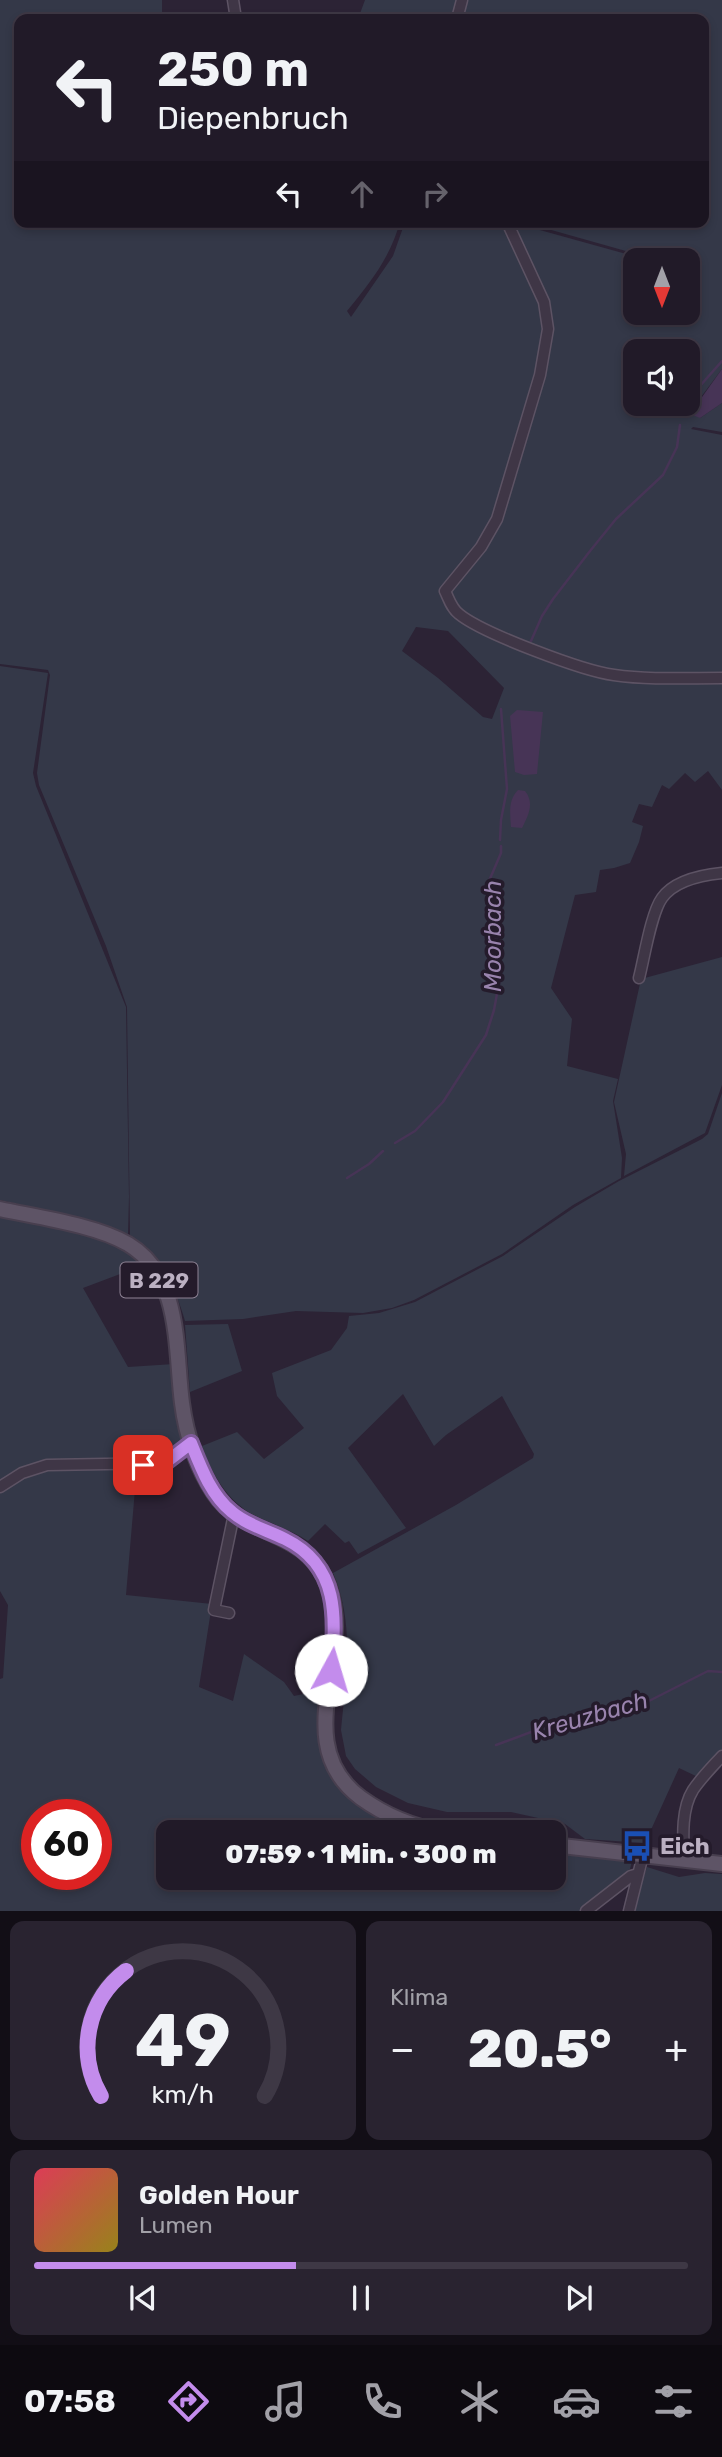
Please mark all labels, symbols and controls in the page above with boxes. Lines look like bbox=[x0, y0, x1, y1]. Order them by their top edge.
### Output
text: 250 m bbox=[157, 40, 309, 98]
icon: left bbox=[42, 42, 133, 133]
text: Diepenbruch bbox=[157, 99, 349, 137]
icon: left bbox=[270, 175, 308, 213]
icon: ahead bbox=[343, 175, 381, 213]
icon: right bbox=[416, 175, 454, 213]
north arrow bbox=[623, 248, 700, 326]
map controls bbox=[623, 248, 700, 416]
button: sound bbox=[623, 339, 700, 416]
water label: Moorbach bbox=[479, 880, 507, 992]
road number: B 229 bbox=[120, 1262, 198, 1298]
pin bbox=[113, 1435, 173, 1495]
icon: arrive bbox=[124, 1446, 162, 1484]
position arrow bbox=[294, 1633, 368, 1707]
water label: Kreuzbach bbox=[529, 1686, 651, 1746]
speed limit sign: 60 bbox=[21, 1799, 112, 1890]
bus stop icon: Eich bbox=[620, 1829, 654, 1863]
place label: Eich bbox=[660, 1832, 710, 1860]
text: 07:59 · 1 Min. · 300 m bbox=[225, 1839, 497, 1870]
text: Klima bbox=[390, 1983, 448, 2011]
text: 49 bbox=[135, 1999, 231, 2085]
text: 20.5° bbox=[468, 2018, 611, 2080]
text: − bbox=[390, 2026, 415, 2072]
text: + bbox=[664, 2026, 688, 2072]
text: km/h bbox=[152, 2080, 214, 2109]
text: Golden Hour bbox=[139, 2180, 299, 2211]
text: Lumen bbox=[139, 2211, 213, 2239]
icon: previous bbox=[124, 2279, 162, 2317]
icon: pause bbox=[342, 2279, 380, 2317]
icon: next bbox=[560, 2279, 598, 2317]
icon: directions bbox=[164, 2377, 213, 2426]
icon: music bbox=[261, 2377, 310, 2426]
icon: phone bbox=[358, 2377, 407, 2426]
icon: climate bbox=[455, 2377, 504, 2426]
icon: car bbox=[552, 2377, 601, 2426]
icon: filters bbox=[649, 2377, 698, 2426]
text: 07:58 bbox=[24, 2382, 116, 2420]

